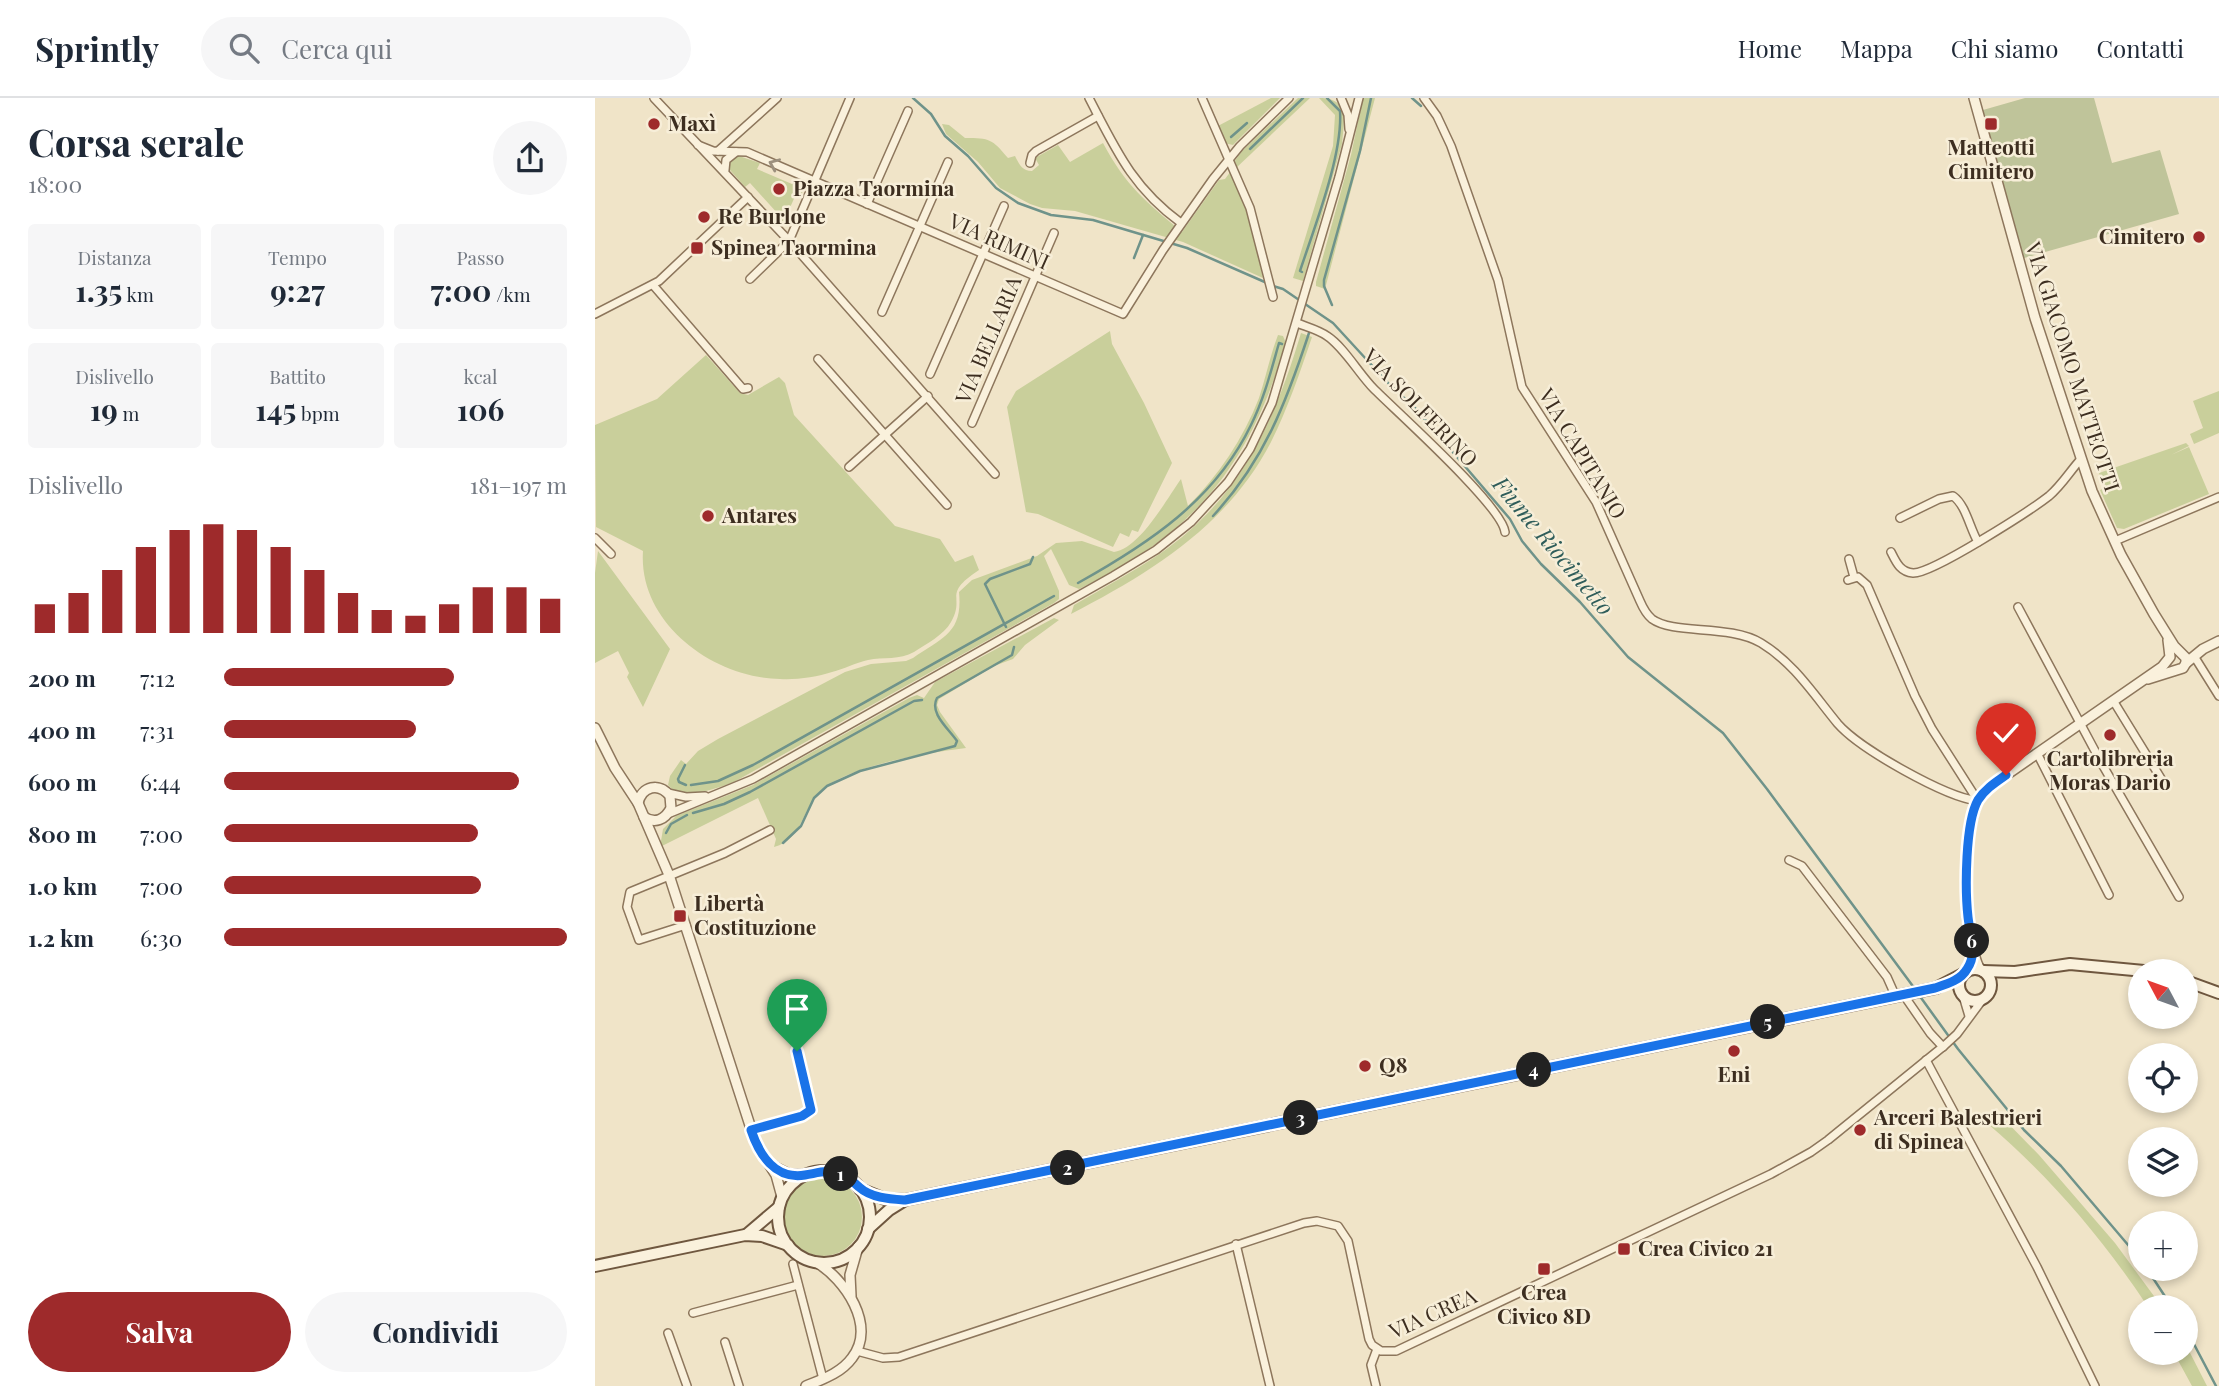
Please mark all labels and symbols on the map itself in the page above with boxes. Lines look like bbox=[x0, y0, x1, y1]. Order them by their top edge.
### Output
place label: Maxì bbox=[668, 108, 716, 136]
marker: Maxì bbox=[646, 116, 662, 132]
marker: Matteotti Cimitero bbox=[1983, 116, 1999, 132]
place label: Matteotti Cimitero bbox=[1947, 132, 2035, 184]
one-way arrow bbox=[768, 158, 781, 172]
place label: Piazza Taormina bbox=[793, 173, 955, 201]
marker: Piazza Taormina bbox=[771, 181, 787, 197]
place label: Re Burlone bbox=[718, 201, 826, 229]
street label: VIA RIMINI bbox=[944, 205, 1054, 275]
marker: Re Burlone bbox=[696, 209, 712, 225]
place label: Cimitero bbox=[2099, 221, 2185, 249]
marker: Cimitero bbox=[2191, 229, 2207, 245]
place label: Spinea Taormina bbox=[711, 232, 877, 260]
street label: VIA GIACOMO MATTEOTTI bbox=[2020, 237, 2127, 495]
marker: Spinea Taormina bbox=[689, 240, 705, 256]
street label: VIA BELLARIA bbox=[947, 270, 1027, 408]
street label: VIA SOLFERINO bbox=[1357, 341, 1485, 472]
street label: VIA CAPITANIO bbox=[1533, 382, 1634, 523]
water label: Fiume Riocimetto bbox=[1486, 468, 1622, 621]
place label: Antares bbox=[721, 500, 797, 528]
marker: Antares bbox=[700, 508, 716, 524]
pin bbox=[1976, 703, 2036, 775]
marker: Cartolibreria Moras Dario bbox=[2102, 727, 2118, 743]
place label: Cartolibreria Moras Dario bbox=[2046, 743, 2174, 795]
place label: Libertà Costituzione bbox=[694, 888, 816, 940]
marker: Libertà Costituzione bbox=[672, 908, 688, 924]
pin: 6 bbox=[1955, 924, 1989, 958]
north arrow bbox=[2128, 959, 2198, 1029]
pin bbox=[767, 979, 827, 1051]
pin: 5 bbox=[1751, 1004, 1785, 1040]
marker: Eni bbox=[1726, 1043, 1742, 1059]
place label: Q8 bbox=[1379, 1050, 1407, 1078]
pin: 4 bbox=[1517, 1052, 1551, 1088]
marker: Q8 bbox=[1357, 1058, 1373, 1074]
place label: Eni bbox=[1718, 1059, 1751, 1087]
pin: 3 bbox=[1283, 1100, 1319, 1136]
place label: Arceri Balestrieri di Spinea bbox=[1873, 1102, 2042, 1154]
marker: Arceri Balestrieri di Spinea bbox=[1852, 1122, 1868, 1138]
pin: 2 bbox=[1051, 1150, 1085, 1186]
pin: 1 bbox=[824, 1156, 859, 1192]
place label: Crea Civico 21 bbox=[1638, 1233, 1773, 1261]
marker: Crea Civico 21 bbox=[1616, 1241, 1632, 1257]
marker: Crea Civico 8D bbox=[1536, 1261, 1552, 1277]
place label: Crea Civico 8D bbox=[1497, 1277, 1591, 1329]
street label: VIA CREA bbox=[1383, 1280, 1481, 1344]

